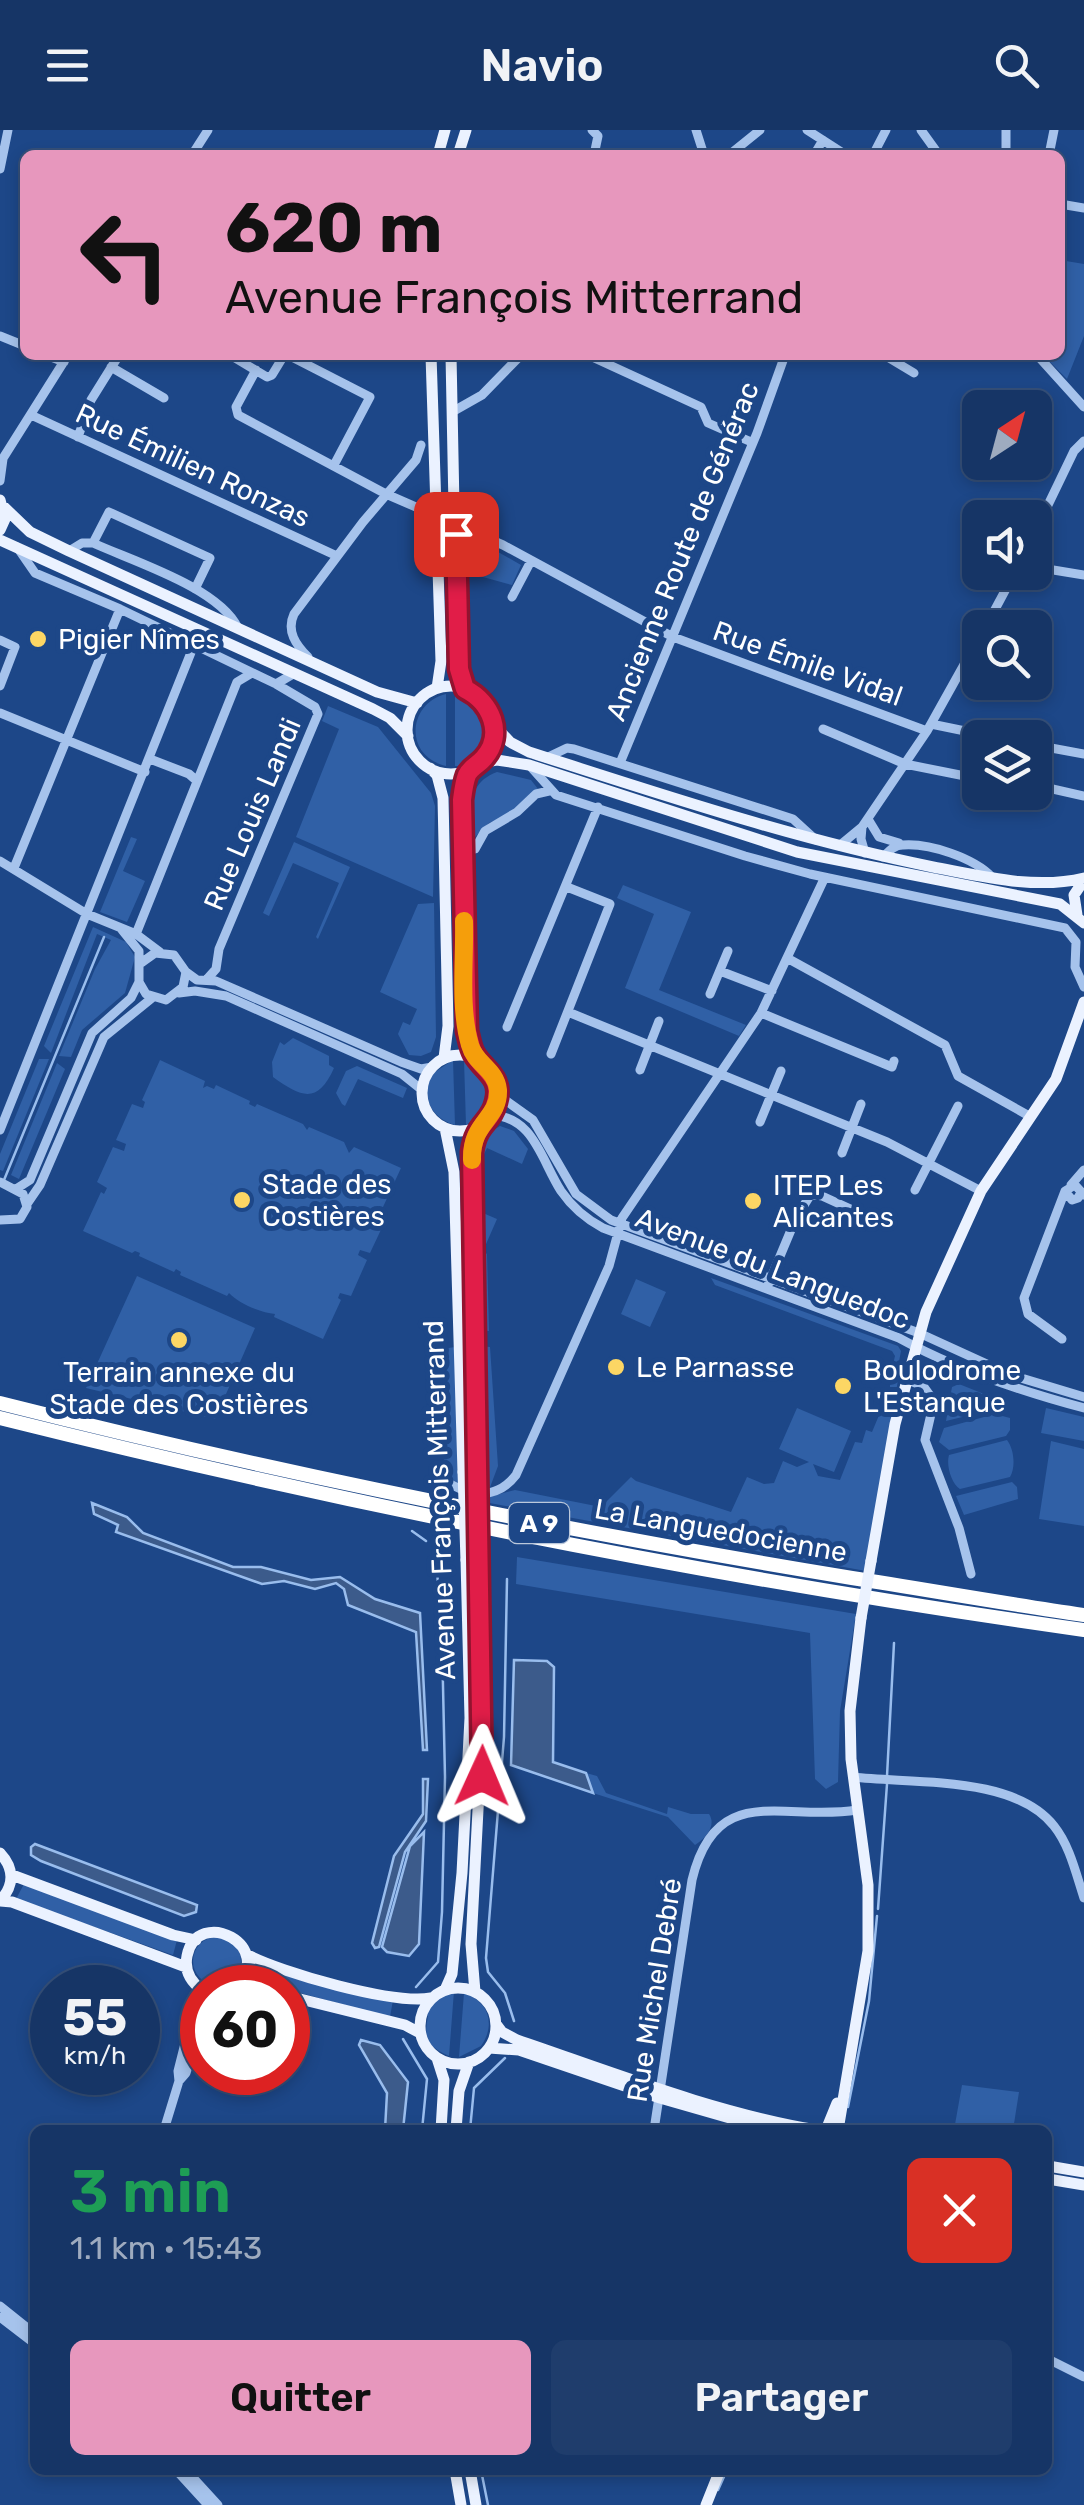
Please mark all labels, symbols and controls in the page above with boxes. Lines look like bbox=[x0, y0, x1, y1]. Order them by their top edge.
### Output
icon: menu bbox=[40, 38, 95, 93]
icon: search bbox=[989, 38, 1044, 93]
text: Navio bbox=[480, 39, 604, 92]
text: 620 m bbox=[225, 187, 443, 270]
icon: left bbox=[60, 190, 190, 320]
text: Avenue François Mitterrand bbox=[225, 271, 803, 324]
street label: Ancienne Route de Générac bbox=[599, 377, 766, 725]
north arrow bbox=[962, 390, 1052, 480]
map controls bbox=[962, 390, 1052, 810]
street label: Rue Émilien Ronzas bbox=[70, 397, 315, 534]
pin bbox=[414, 492, 499, 577]
button: sound bbox=[962, 500, 1052, 590]
icon: arrive bbox=[429, 507, 484, 562]
button: search bbox=[962, 610, 1052, 700]
street label: Rue Émile Vidal bbox=[709, 614, 907, 713]
place label: Pigier Nîmes bbox=[58, 623, 220, 656]
marker: Pigier Nîmes bbox=[27, 628, 49, 650]
street label: Rue Louis Landi bbox=[197, 713, 308, 915]
button: layers bbox=[962, 720, 1052, 810]
place label: Stade des Costières bbox=[262, 1168, 392, 1233]
place label: ITEP Les Alicantes bbox=[773, 1169, 894, 1234]
marker: Stade des Costières bbox=[231, 1189, 253, 1211]
marker: ITEP Les Alicantes bbox=[742, 1190, 764, 1212]
street label: Avenue du Languedoc bbox=[631, 1201, 915, 1336]
street label: Avenue François Mitterrand bbox=[417, 1320, 462, 1680]
marker: Terrain annexe du Stade des Costières bbox=[168, 1329, 190, 1351]
place label: Le Parnasse bbox=[636, 1351, 794, 1384]
place label: Boulodrome L'Estanque bbox=[863, 1354, 1021, 1419]
place label: Terrain annexe du Stade des Costières bbox=[49, 1356, 309, 1421]
marker: Le Parnasse bbox=[605, 1356, 627, 1378]
marker: Boulodrome L'Estanque bbox=[832, 1375, 854, 1397]
street label: La Languedocienne bbox=[592, 1492, 850, 1569]
road number: A 9 bbox=[509, 1503, 569, 1543]
position arrow bbox=[430, 1724, 534, 1828]
street label: Rue Michel Debré bbox=[620, 1876, 688, 2104]
speed limit sign: 60 bbox=[180, 1965, 310, 2095]
text: 55 bbox=[63, 1988, 127, 2048]
text: km/h bbox=[64, 2041, 126, 2070]
text: 3 min bbox=[70, 2156, 231, 2227]
button: close bbox=[907, 2158, 1012, 2263]
text: 1.1 km · 15:43 bbox=[70, 2229, 262, 2267]
button: Quitter bbox=[70, 2340, 531, 2455]
button: Partager bbox=[551, 2340, 1012, 2455]

